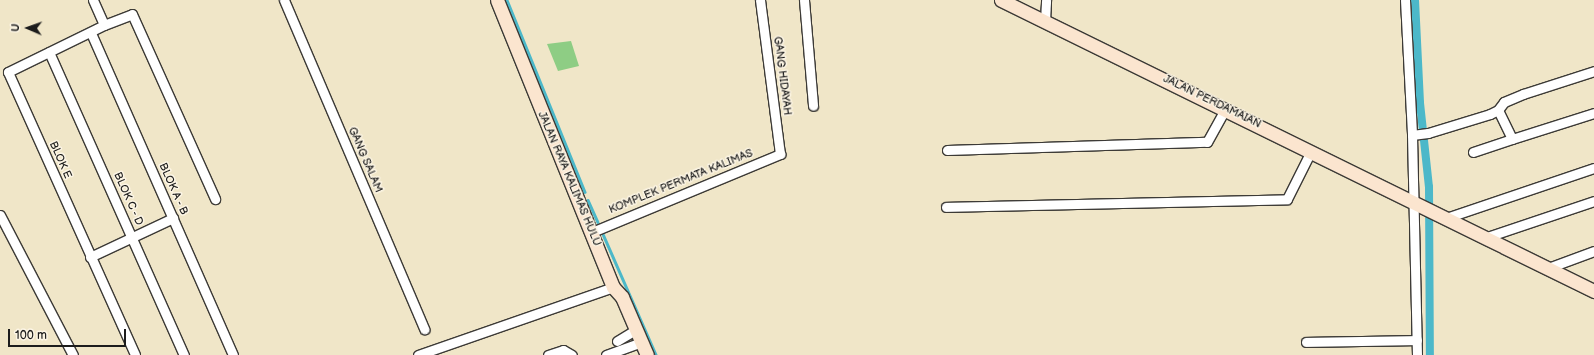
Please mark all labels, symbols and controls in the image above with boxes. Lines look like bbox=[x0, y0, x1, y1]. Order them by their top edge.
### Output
north arrow bbox=[8, 8, 48, 48]
text: U bbox=[9, 23, 22, 32]
street label: GANG HIDAYAH bbox=[771, 36, 793, 116]
street label: JALAN PERDAMAIAN bbox=[1161, 73, 1263, 131]
street label: JALAN RAYA KALIMAS HULU bbox=[535, 110, 603, 248]
street label: GANG SALAM bbox=[345, 125, 385, 195]
street label: BLOK E bbox=[46, 139, 74, 181]
street label: KOMPLEK PERMATA KALIMAS bbox=[607, 147, 755, 217]
street label: BLOK A - B bbox=[156, 161, 190, 217]
street label: BLOK C - D bbox=[110, 170, 146, 228]
scale bar bbox=[10, 321, 128, 347]
text: 100 m bbox=[15, 328, 47, 343]

